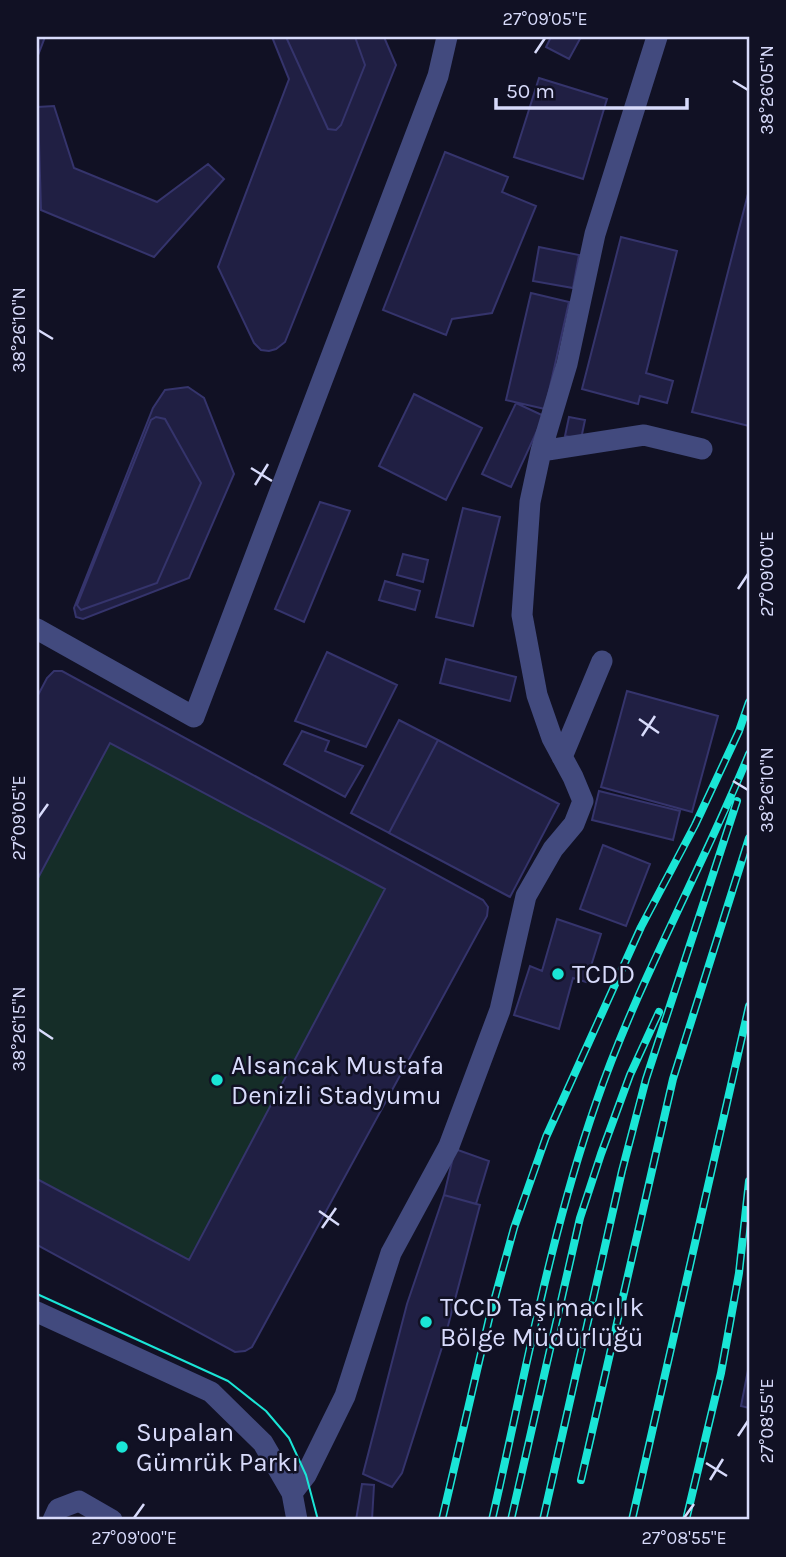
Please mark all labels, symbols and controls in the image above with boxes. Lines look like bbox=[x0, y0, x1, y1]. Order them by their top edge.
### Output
text: 27°09'05"E bbox=[502, 8, 588, 30]
text: 38°26'05"N bbox=[756, 45, 778, 135]
scale bar bbox=[496, 66, 686, 110]
text: 50 m bbox=[506, 79, 555, 103]
text: 38°26'10"N bbox=[8, 287, 30, 373]
text: 27°09'00"E bbox=[756, 531, 778, 617]
text: 38°26'10"N bbox=[756, 747, 778, 833]
text: 27°09'05"E bbox=[8, 775, 30, 861]
place label: TCDD bbox=[572, 959, 635, 990]
marker: TCDD bbox=[550, 966, 566, 982]
text: 38°26'15"N bbox=[8, 987, 30, 1071]
place label: Alsancak Mustafa Denizli Stadyumu bbox=[231, 1050, 444, 1111]
marker: Alsancak Mustafa Denizli Stadyumu bbox=[209, 1072, 225, 1088]
place label: TCCD Taşımacılık Bölge Müdürlüğü bbox=[440, 1292, 644, 1353]
marker: TCCD Taşımacılık Bölge Müdürlüğü bbox=[418, 1314, 434, 1330]
text: 27°08'55"E bbox=[756, 1378, 778, 1464]
place label: Supalan Gümrük Parkı bbox=[136, 1417, 299, 1478]
marker: Supalan Gümrük Parkı bbox=[114, 1439, 130, 1455]
text: 27°09'00"E bbox=[91, 1527, 177, 1549]
text: 27°08'55"E bbox=[641, 1527, 727, 1549]

